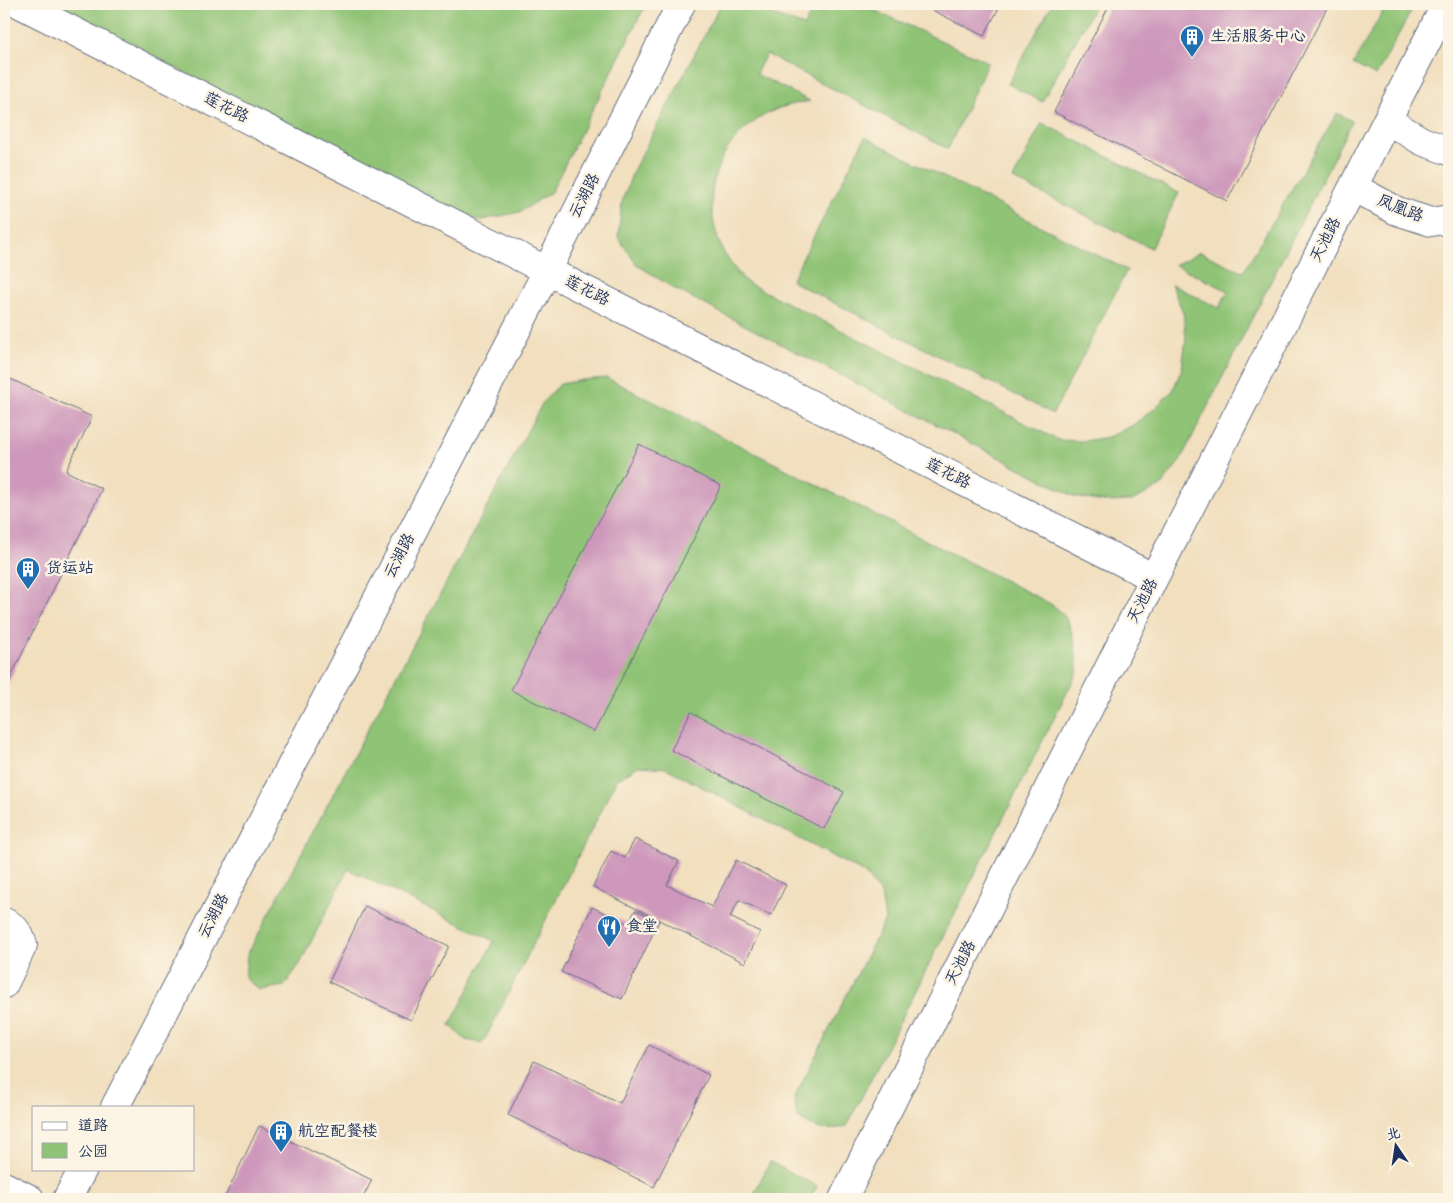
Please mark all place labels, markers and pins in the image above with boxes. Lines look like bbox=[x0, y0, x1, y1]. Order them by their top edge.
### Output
building icon: 生活服务中心 bbox=[1179, 24, 1205, 58]
place label: 生活服务中心 bbox=[1210, 25, 1306, 49]
building icon: 货运站 bbox=[15, 556, 41, 590]
place label: 货运站 bbox=[46, 557, 94, 581]
restaurant icon: 食堂 bbox=[596, 914, 622, 948]
place label: 食堂 bbox=[626, 915, 658, 939]
building icon: 航空配餐楼 bbox=[268, 1119, 294, 1153]
place label: 航空配餐楼 bbox=[298, 1120, 378, 1144]

